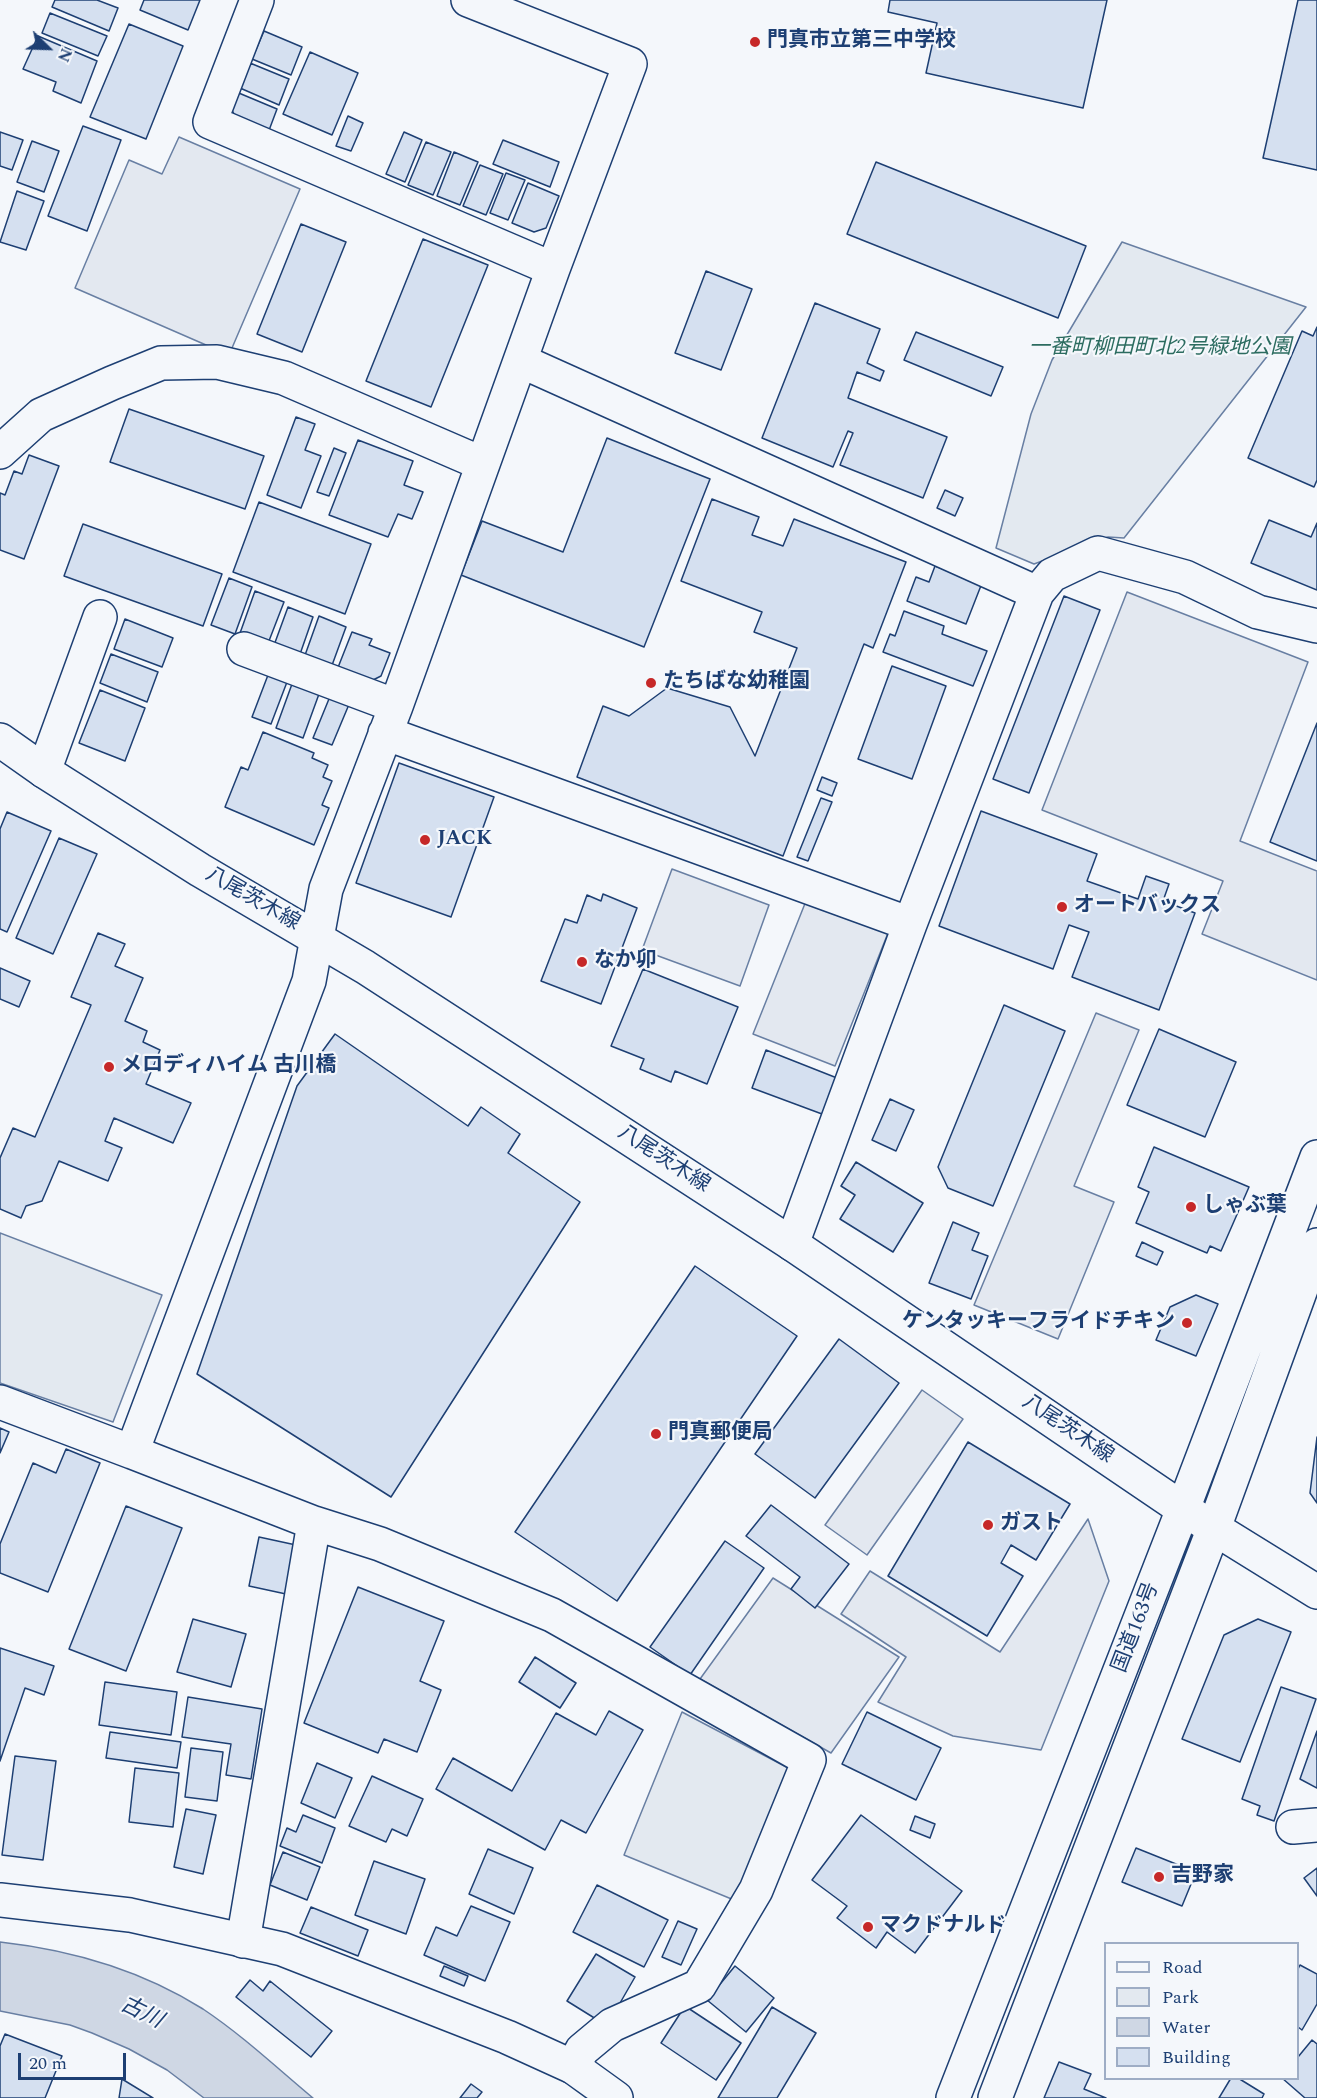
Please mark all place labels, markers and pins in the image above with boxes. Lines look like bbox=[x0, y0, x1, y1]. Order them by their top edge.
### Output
place label: 門真市立第三中学校 bbox=[767, 29, 956, 55]
marker: 門真市立第三中学校 bbox=[748, 35, 762, 49]
place label: たちばな幼稚園 bbox=[663, 670, 810, 696]
marker: たちばな幼稚園 bbox=[644, 676, 658, 690]
place label: JACK bbox=[437, 827, 492, 853]
marker: JACK bbox=[418, 833, 432, 847]
place label: オートバックス bbox=[1074, 894, 1221, 920]
marker: オートバックス bbox=[1055, 900, 1069, 914]
place label: なか卯 bbox=[594, 949, 657, 975]
marker: なか卯 bbox=[575, 955, 589, 969]
place label: メロディハイム 古川橋 bbox=[121, 1054, 336, 1080]
marker: メロディハイム 古川橋 bbox=[102, 1060, 116, 1074]
place label: しゃぶ葉 bbox=[1203, 1194, 1287, 1220]
marker: しゃぶ葉 bbox=[1184, 1200, 1198, 1214]
place label: ケンタッキーフライドチキン bbox=[902, 1310, 1175, 1336]
marker: ケンタッキーフライドチキン bbox=[1180, 1316, 1194, 1330]
place label: 門真郵便局 bbox=[668, 1421, 773, 1447]
marker: 門真郵便局 bbox=[649, 1427, 663, 1441]
place label: ガスト bbox=[1000, 1512, 1063, 1538]
marker: ガスト bbox=[981, 1518, 995, 1532]
place label: 吉野家 bbox=[1171, 1864, 1234, 1890]
marker: 吉野家 bbox=[1152, 1870, 1166, 1884]
place label: マクドナルド bbox=[880, 1914, 1006, 1940]
marker: マクドナルド bbox=[861, 1920, 875, 1934]

